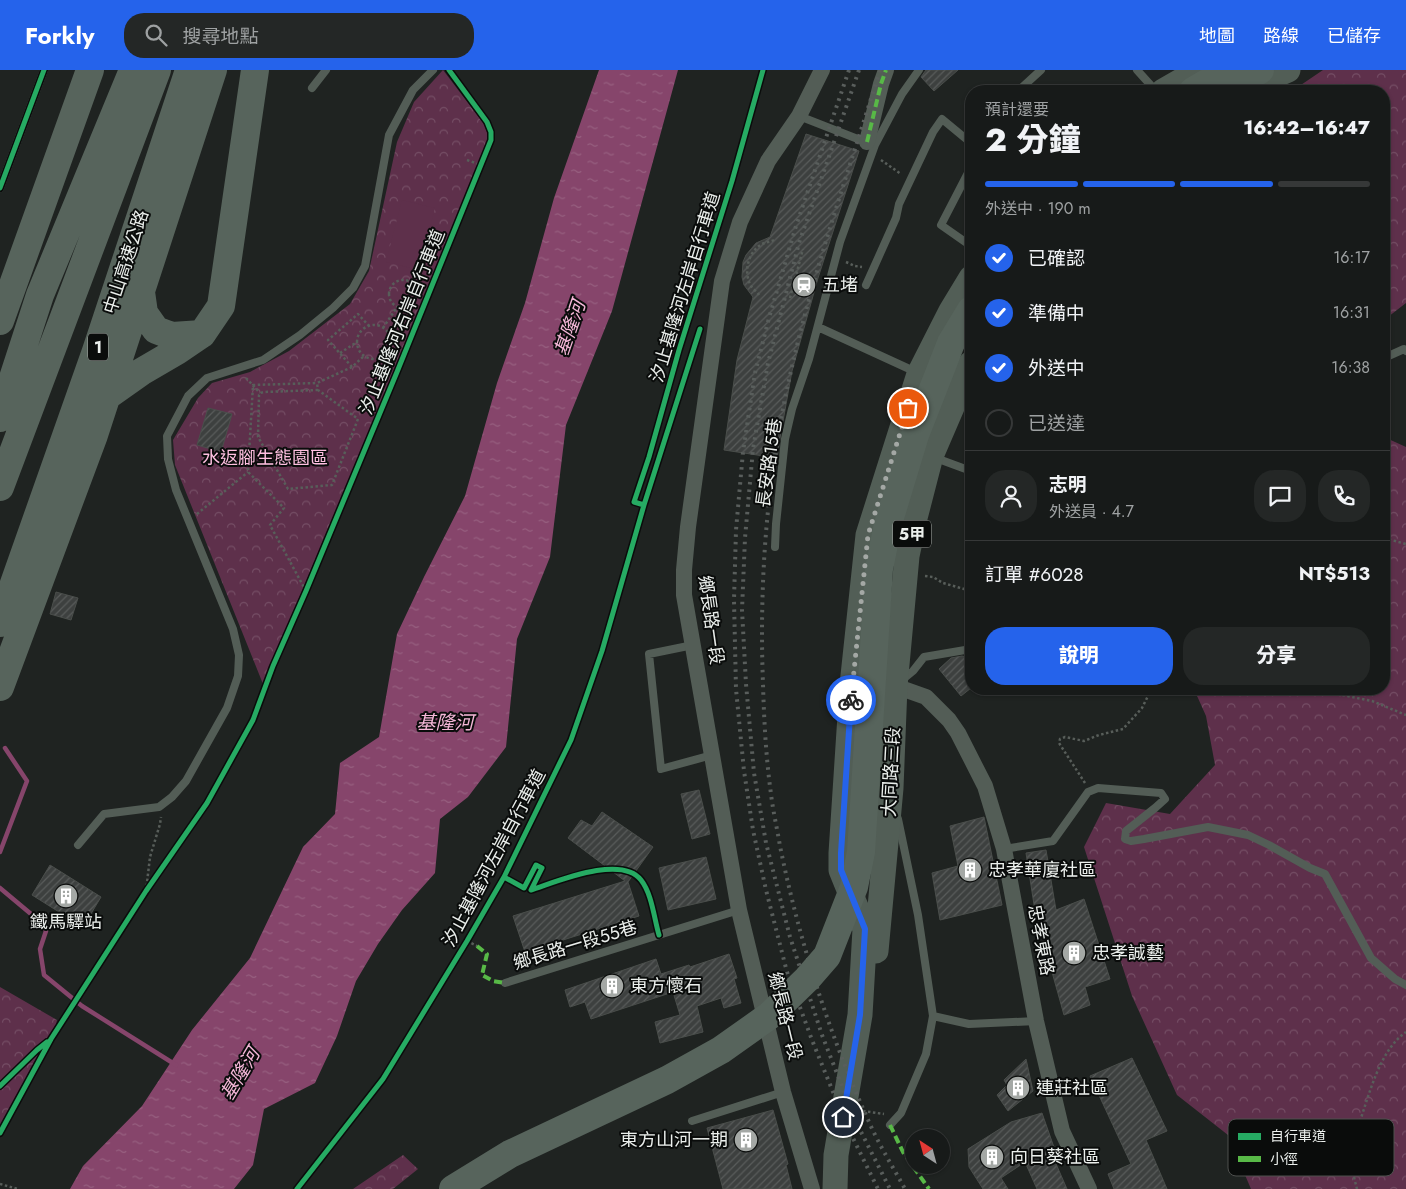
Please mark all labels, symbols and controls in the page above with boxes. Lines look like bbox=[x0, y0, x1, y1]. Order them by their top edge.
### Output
search box bbox=[124, 13, 474, 58]
text: Forkly bbox=[25, 18, 94, 53]
icon: search bbox=[142, 21, 170, 49]
text: 搜尋地點 bbox=[182, 23, 258, 50]
text: 地圖 bbox=[1199, 23, 1235, 49]
text: 路線 bbox=[1263, 23, 1299, 49]
text: 已儲存 bbox=[1327, 23, 1381, 49]
text: 預計還要 bbox=[985, 98, 1049, 121]
text: 16:42–16:47 bbox=[1243, 114, 1370, 141]
text: 2 分鐘 bbox=[985, 117, 1080, 163]
street label: 汐止基隆河左岸自行車道 bbox=[644, 189, 726, 385]
text: 外送中 · 190 m bbox=[985, 197, 1091, 220]
street label: 中山高速公路 bbox=[97, 207, 155, 317]
street label: 汐止基隆河右岸自行車道 bbox=[353, 225, 451, 419]
icon: check bbox=[985, 244, 1013, 272]
text: 已確認 bbox=[1028, 245, 1085, 272]
text: 16:17 bbox=[1333, 246, 1370, 269]
station icon: 五堵 bbox=[791, 272, 817, 298]
place label: 五堵 bbox=[822, 272, 858, 298]
water label: 基隆河 bbox=[548, 293, 593, 359]
icon: check bbox=[985, 299, 1013, 327]
text: 準備中 bbox=[1028, 300, 1085, 327]
text: 16:31 bbox=[1333, 301, 1370, 324]
road number: 1 bbox=[88, 334, 108, 360]
icon: check bbox=[985, 354, 1013, 382]
text: 外送中 bbox=[1028, 355, 1085, 382]
text: 16:38 bbox=[1331, 356, 1370, 379]
pin bbox=[887, 387, 929, 429]
icon: bag bbox=[894, 394, 922, 422]
text: 已送達 bbox=[1028, 410, 1085, 437]
street label: 長安路15巷 bbox=[750, 416, 788, 510]
park label: 水返腳生態園區 bbox=[202, 445, 328, 471]
button: person bbox=[985, 470, 1037, 522]
button: chat bbox=[1254, 470, 1306, 522]
button: phone bbox=[1318, 470, 1370, 522]
text: 志明 bbox=[1049, 471, 1087, 498]
text: 外送員 · 4.7 bbox=[1049, 500, 1134, 523]
road number: 5甲 bbox=[893, 520, 931, 548]
text: NT$513 bbox=[1299, 560, 1370, 587]
text: 訂單 #6028 bbox=[985, 561, 1084, 588]
street label: 鄉長路一段 bbox=[692, 574, 730, 666]
button: 說明 bbox=[985, 627, 1173, 685]
button: 分享 bbox=[1183, 627, 1370, 685]
courier bbox=[826, 675, 876, 725]
icon: bike bbox=[837, 686, 865, 714]
water label: 基隆河 bbox=[416, 709, 477, 736]
street label: 大同路三段 bbox=[876, 726, 906, 818]
street label: 汐止基隆河左岸自行車道 bbox=[436, 764, 552, 952]
building icon: 忠孝華廈社區 bbox=[957, 857, 983, 883]
place label: 忠孝華廈社區 bbox=[988, 857, 1096, 883]
building icon: 鐵馬驛站 bbox=[53, 883, 79, 909]
street label: 忠孝東路 bbox=[1021, 902, 1061, 978]
place label: 鐵馬驛站 bbox=[30, 909, 102, 935]
street label: 鄉長路一段55巷 bbox=[510, 914, 640, 976]
building icon: 忠孝誠藝 bbox=[1061, 940, 1087, 966]
place label: 忠孝誠藝 bbox=[1092, 940, 1164, 966]
street label: 鄉長路一段 bbox=[761, 969, 809, 1063]
building icon: 東方懷石 bbox=[599, 973, 625, 999]
place label: 東方懷石 bbox=[630, 973, 702, 999]
water label: 基隆河 bbox=[214, 1039, 268, 1105]
building icon: 連莊社區 bbox=[1005, 1075, 1031, 1101]
place label: 連莊社區 bbox=[1036, 1075, 1108, 1101]
pin bbox=[822, 1096, 864, 1138]
icon: home bbox=[829, 1103, 857, 1131]
legend bbox=[1228, 1119, 1394, 1176]
text: 自行車道 bbox=[1270, 1126, 1326, 1146]
place label: 東方山河一期 bbox=[620, 1127, 728, 1153]
building icon: 東方山河一期 bbox=[733, 1127, 759, 1153]
north arrow bbox=[905, 1129, 950, 1174]
map controls bbox=[905, 1129, 950, 1174]
building icon: 向日葵社區 bbox=[979, 1144, 1005, 1170]
place label: 向日葵社區 bbox=[1010, 1144, 1100, 1170]
text: 小徑 bbox=[1270, 1149, 1298, 1169]

